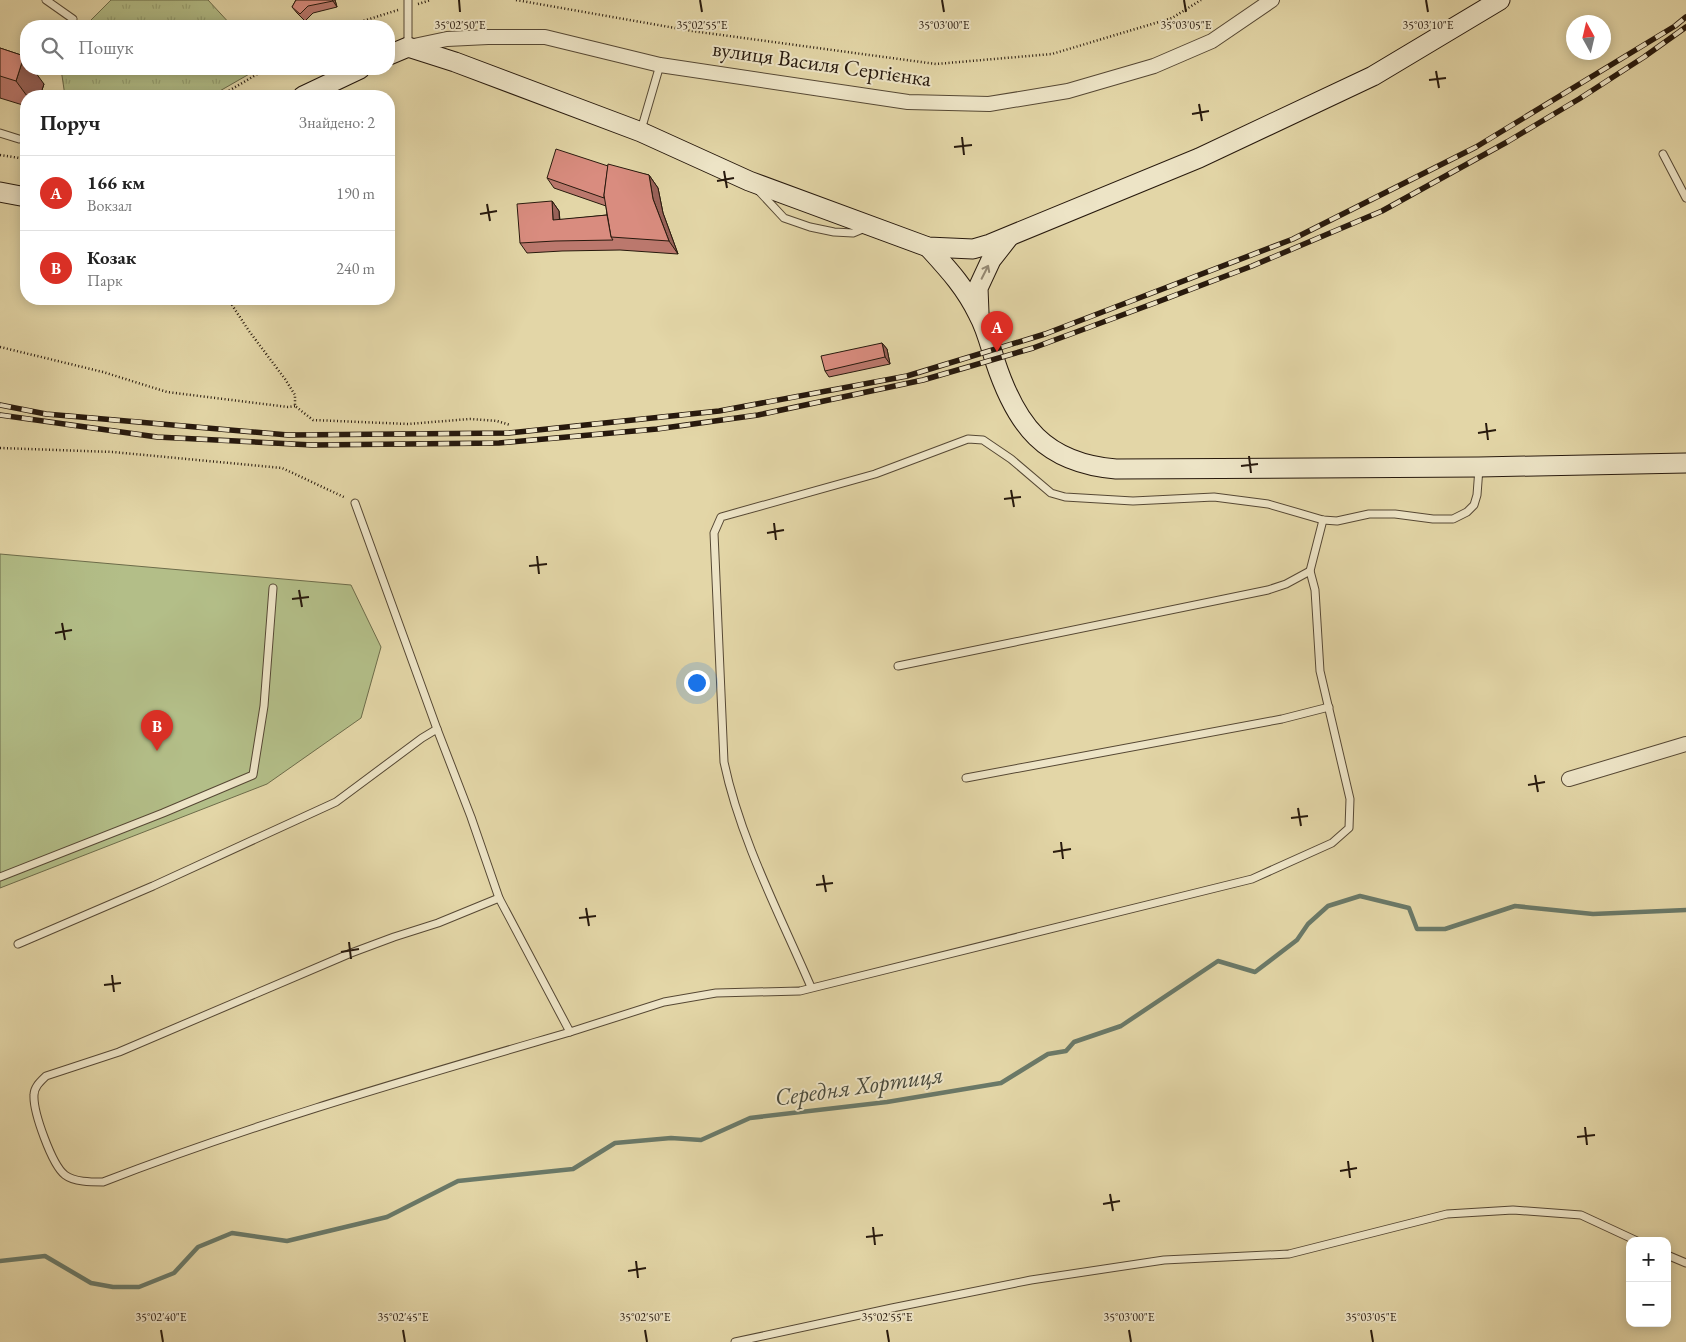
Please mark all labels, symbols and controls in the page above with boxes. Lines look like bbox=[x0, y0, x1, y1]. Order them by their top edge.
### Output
north arrow bbox=[1566, 15, 1611, 60]
text: 35°02'50"E bbox=[434, 17, 486, 33]
text: 35°02'55"E bbox=[676, 17, 728, 33]
text: 35°03'00"E bbox=[918, 17, 970, 33]
text: 35°03'05"E bbox=[1160, 17, 1212, 33]
text: 35°03'10"E bbox=[1402, 17, 1454, 33]
search box bbox=[20, 20, 395, 75]
icon: search bbox=[38, 34, 66, 62]
street label: вулиця Василя Сергієнка bbox=[711, 34, 933, 93]
text: Пошук bbox=[78, 35, 134, 60]
text: Поруч bbox=[40, 109, 100, 136]
text: Знайдено: 2 bbox=[299, 112, 375, 133]
text: 166 км bbox=[87, 170, 145, 195]
text: A bbox=[50, 183, 62, 204]
text: 190 m bbox=[336, 183, 375, 204]
text: Вокзал bbox=[87, 195, 132, 216]
text: Козак bbox=[87, 245, 136, 270]
text: B bbox=[51, 258, 61, 279]
text: 240 m bbox=[336, 258, 375, 279]
one-way arrow bbox=[981, 265, 990, 280]
text: Парк bbox=[87, 270, 123, 291]
pin: A bbox=[981, 311, 1013, 352]
your location bbox=[684, 670, 710, 696]
pin: B bbox=[141, 710, 173, 751]
water label: Середня Хортиця bbox=[773, 1058, 945, 1113]
map controls bbox=[1626, 1237, 1671, 1327]
button: + bbox=[1626, 1237, 1671, 1282]
button: − bbox=[1626, 1282, 1671, 1327]
text: 35°02'40"E bbox=[135, 1309, 187, 1325]
text: 35°02'45"E bbox=[377, 1309, 429, 1325]
text: 35°02'50"E bbox=[619, 1309, 671, 1325]
text: 35°02'55"E bbox=[861, 1309, 913, 1325]
text: 35°03'00"E bbox=[1103, 1309, 1155, 1325]
text: 35°03'05"E bbox=[1345, 1309, 1397, 1325]

